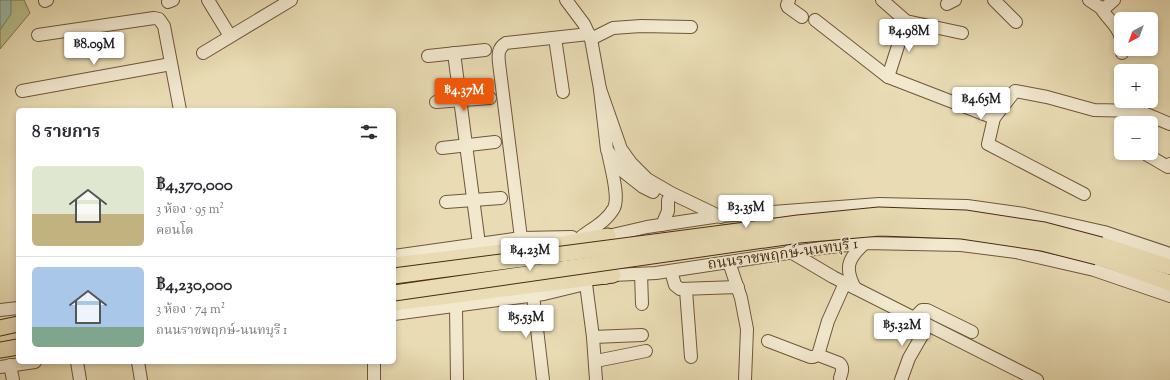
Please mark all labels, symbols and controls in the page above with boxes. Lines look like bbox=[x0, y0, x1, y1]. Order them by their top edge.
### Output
north arrow bbox=[1114, 12, 1158, 56]
map controls bbox=[1114, 12, 1158, 160]
pin: ฿4.98M bbox=[876, 19, 942, 53]
text: ฿4.98M bbox=[888, 23, 930, 41]
pin: ฿8.09M bbox=[61, 32, 127, 66]
text: ฿8.09M bbox=[73, 36, 115, 54]
button: + bbox=[1114, 64, 1158, 108]
pin: ฿4.37M bbox=[431, 78, 497, 112]
text: ฿4.37M bbox=[444, 82, 484, 100]
pin: ฿4.65M bbox=[948, 87, 1014, 121]
text: ฿4.65M bbox=[961, 91, 1001, 109]
button: − bbox=[1114, 116, 1158, 160]
text: 8 รายการ bbox=[32, 121, 100, 145]
icon: filters bbox=[358, 121, 380, 143]
text: ฿4,370,000 bbox=[156, 174, 233, 198]
icon: home bbox=[64, 182, 112, 230]
pin: ฿3.35M bbox=[713, 195, 779, 229]
text: ฿3.35M bbox=[727, 199, 765, 217]
text: 3 ห้อง · 95 m² bbox=[156, 201, 224, 219]
text: คอนโด bbox=[156, 222, 194, 240]
street label: ถนนราชพฤกษ์-นนทบุรี 1 bbox=[706, 233, 860, 276]
pin: ฿4.23M bbox=[497, 238, 563, 272]
text: ฿4.23M bbox=[510, 242, 550, 260]
text: ฿4,230,000 bbox=[156, 274, 232, 298]
icon: home bbox=[64, 283, 112, 331]
text: 3 ห้อง · 74 m² bbox=[156, 301, 225, 319]
pin: ฿5.53M bbox=[493, 305, 559, 339]
text: ฿5.53M bbox=[508, 309, 544, 327]
pin: ฿5.32M bbox=[869, 313, 935, 347]
text: ฿5.32M bbox=[883, 317, 921, 335]
text: ถนนราชพฤกษ์-นนทบุรี 1 bbox=[156, 322, 288, 340]

